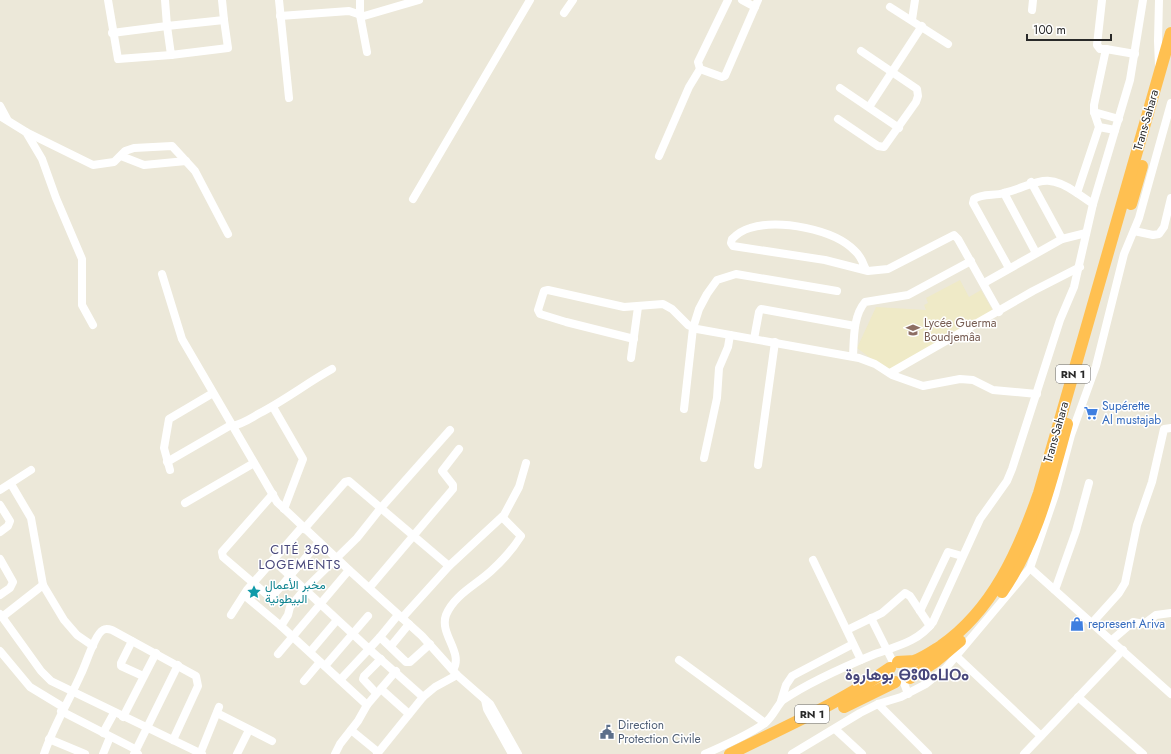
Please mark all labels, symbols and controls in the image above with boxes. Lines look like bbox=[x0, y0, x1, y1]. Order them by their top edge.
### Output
scale bar bbox=[1027, 16, 1111, 42]
text: 100 m bbox=[1033, 21, 1066, 39]
street label: Trans-Sahara bbox=[1129, 87, 1163, 153]
place label: Lycée Guerma Boudjemâa bbox=[924, 314, 997, 346]
school or university icon: Lycée Guerma Boudjemâa bbox=[905, 322, 921, 338]
road number: RN 1 bbox=[1056, 365, 1090, 383]
place label: Supérette Al mustajab bbox=[1102, 397, 1161, 429]
street label: Trans-Sahara bbox=[1039, 399, 1073, 465]
supermarket icon: Supérette Al mustajab bbox=[1083, 405, 1099, 421]
district label: CITÉ 350 LOGEMENTS bbox=[259, 540, 341, 574]
place label: مخبر الأعمال البيطونية bbox=[265, 576, 326, 608]
place icon: مخبر الأعمال البيطونية bbox=[246, 584, 262, 600]
place label: represent Ariva bbox=[1088, 615, 1165, 633]
shop icon: represent Ariva bbox=[1069, 616, 1085, 632]
district label: بوهاروة ⴱⵓⵀⴰⵡⵔⴰ bbox=[845, 663, 969, 686]
road number: RN 1 bbox=[795, 705, 829, 723]
place label: Direction Protection Civile bbox=[618, 716, 701, 748]
public building icon: Direction Protection Civile bbox=[599, 724, 615, 740]

